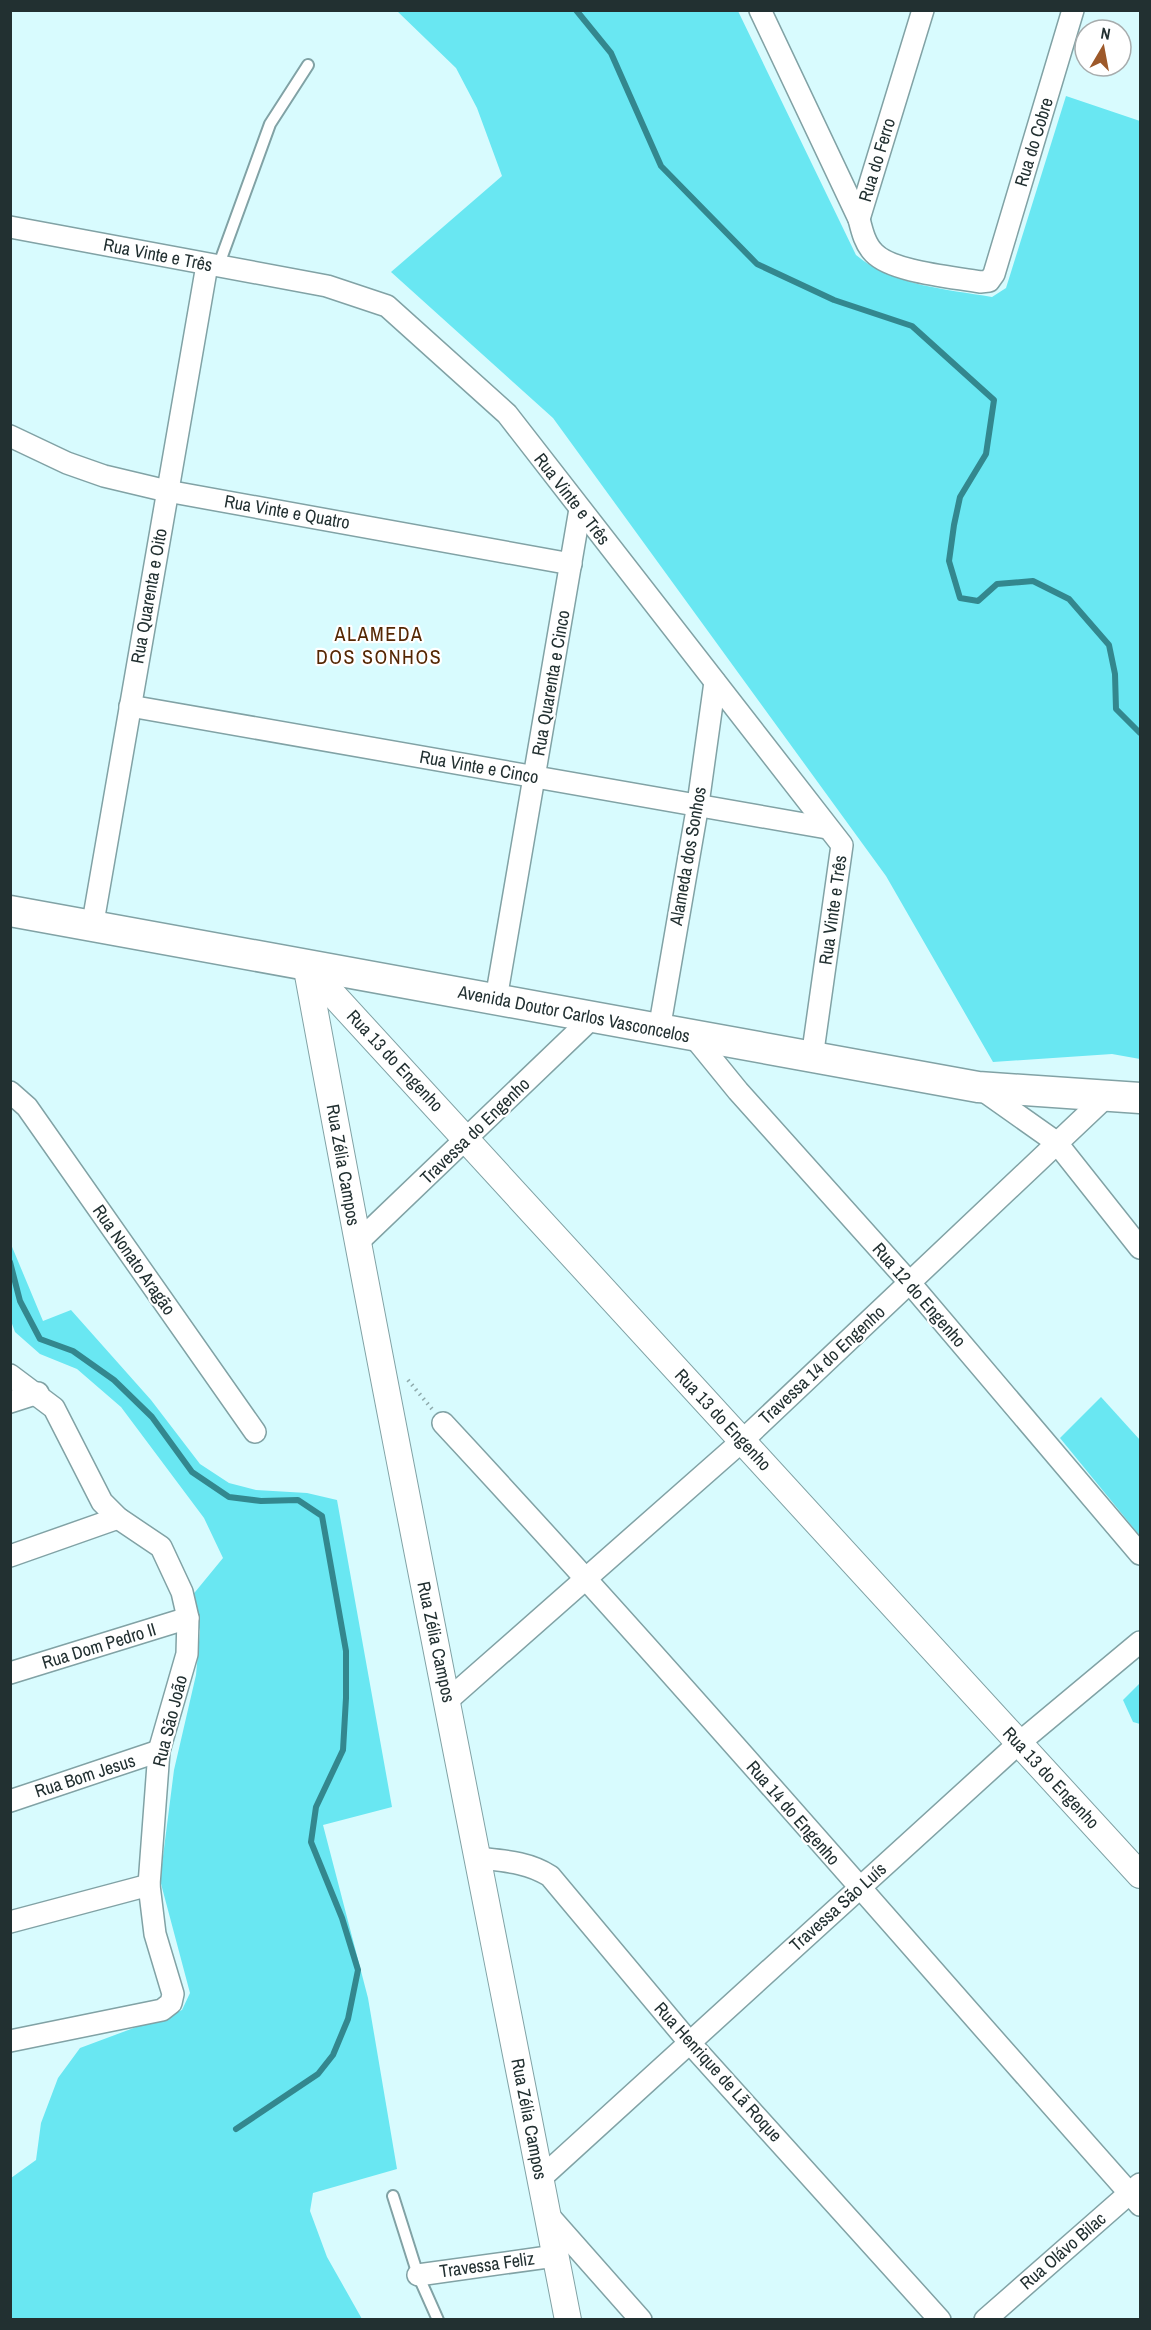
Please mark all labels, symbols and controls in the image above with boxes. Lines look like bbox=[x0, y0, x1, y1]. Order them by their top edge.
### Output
north arrow bbox=[1073, 18, 1133, 78]
text: N bbox=[1099, 22, 1112, 45]
street label: Rua do Cobre bbox=[1008, 94, 1059, 189]
street label: Rua do Ferro bbox=[852, 115, 901, 205]
street label: Rua Vinte e Três bbox=[101, 232, 215, 277]
street label: Rua Vinte e Três bbox=[529, 447, 616, 550]
street label: Rua Vinte e Quatro bbox=[222, 488, 352, 535]
street label: Rua Quarenta e Oito bbox=[124, 526, 173, 666]
street label: Rua Quarenta e Cinco bbox=[525, 608, 576, 758]
district label: ALAMEDA DOS SONHOS bbox=[316, 620, 442, 670]
street label: Rua Vinte e Cinco bbox=[418, 744, 541, 789]
street label: Alameda dos Sonhos bbox=[663, 785, 712, 928]
street label: Rua Vinte e Três bbox=[812, 853, 853, 966]
street label: Avenida Doutor Carlos Vasconcelos bbox=[455, 979, 692, 1048]
street label: Rua 13 do Engenho bbox=[341, 1004, 449, 1117]
street label: Travessa do Engenho bbox=[414, 1072, 535, 1190]
street label: Rua Zélia Campos bbox=[320, 1102, 366, 1228]
street label: Rua Nonato Aragão bbox=[87, 1199, 182, 1320]
street label: Rua 12 do Engenho bbox=[867, 1237, 972, 1352]
street label: Travessa 14 do Engenho bbox=[753, 1299, 890, 1430]
street label: Rua 13 do Engenho bbox=[669, 1363, 777, 1476]
street label: Rua Zélia Campos bbox=[411, 1579, 462, 1705]
street label: Rua Dom Pedro II bbox=[39, 1616, 159, 1675]
street label: Rua São João bbox=[146, 1672, 193, 1769]
street label: Rua 13 do Engenho bbox=[997, 1721, 1105, 1834]
street label: Rua Bom Jesus bbox=[31, 1748, 138, 1804]
street label: Rua 14 do Engenho bbox=[741, 1755, 846, 1870]
street label: Travessa São Luís bbox=[784, 1856, 892, 1957]
street label: Rua Henrique de Lã Roque bbox=[649, 1996, 788, 2147]
street label: Rua Zélia Campos bbox=[505, 2056, 554, 2182]
street label: Rua Olávo Bilac bbox=[1014, 2206, 1111, 2295]
street label: Travessa Feliz bbox=[438, 2245, 536, 2284]

